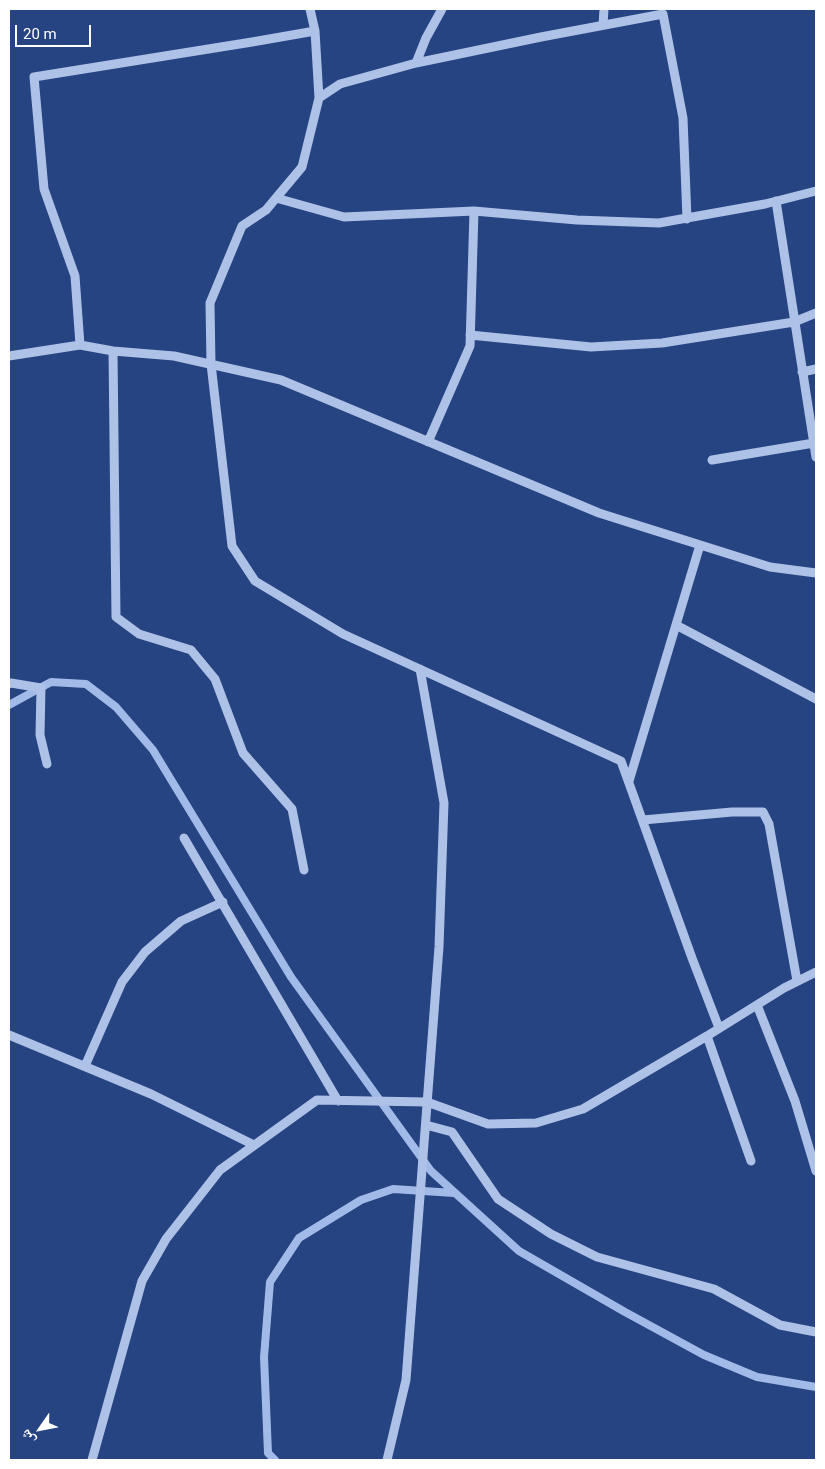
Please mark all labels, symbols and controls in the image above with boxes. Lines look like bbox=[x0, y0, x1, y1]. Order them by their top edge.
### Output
scale bar bbox=[18, 15, 94, 47]
text: 20 m bbox=[23, 25, 57, 43]
north arrow bbox=[15, 1404, 65, 1454]
text: ش bbox=[17, 1427, 38, 1448]

